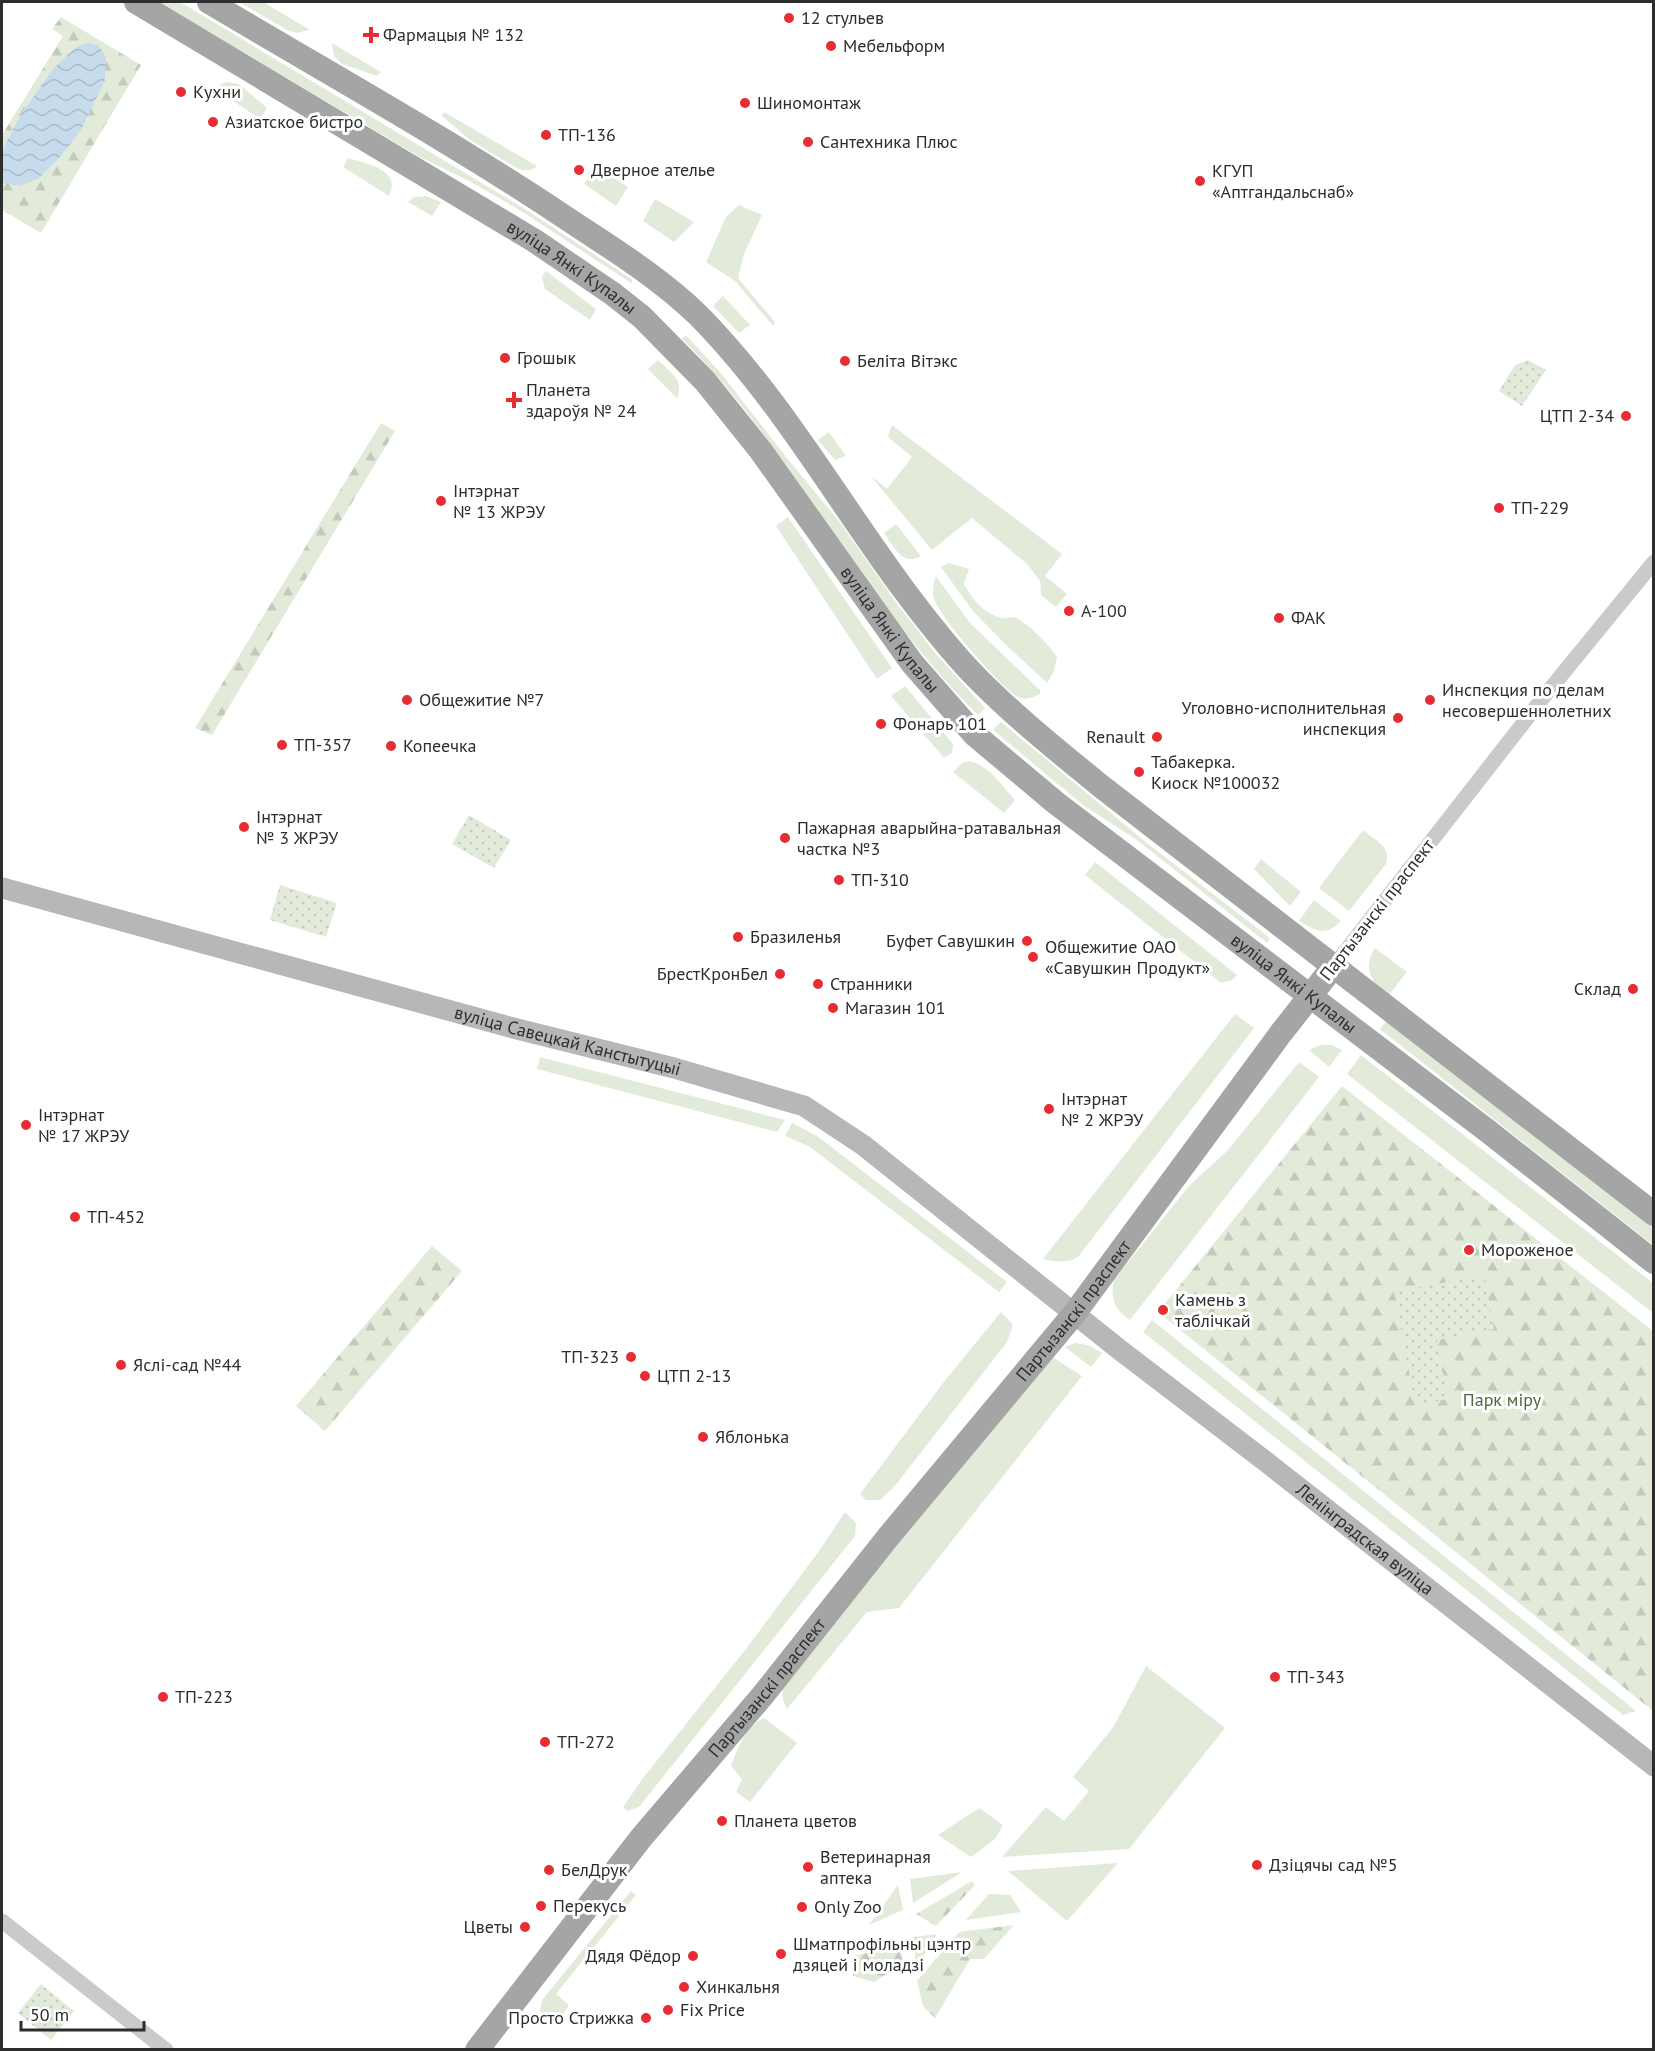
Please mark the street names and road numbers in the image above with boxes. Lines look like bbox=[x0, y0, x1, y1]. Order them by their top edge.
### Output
street label: вуліца Янкі Купалы bbox=[503, 215, 641, 319]
street label: вуліца Янкі Купалы bbox=[836, 562, 945, 697]
street label: Партызанскі праспект bbox=[1314, 834, 1439, 985]
street label: вуліца Янкі Купалы bbox=[1227, 928, 1361, 1038]
street label: вуліца Савецкай Канстытуцыі bbox=[452, 1000, 684, 1080]
street label: Партызанскі праспект bbox=[1011, 1235, 1136, 1386]
street label: Ленінградская вуліца bbox=[1291, 1477, 1439, 1600]
street label: Партызанскі праспект bbox=[703, 1613, 831, 1762]

